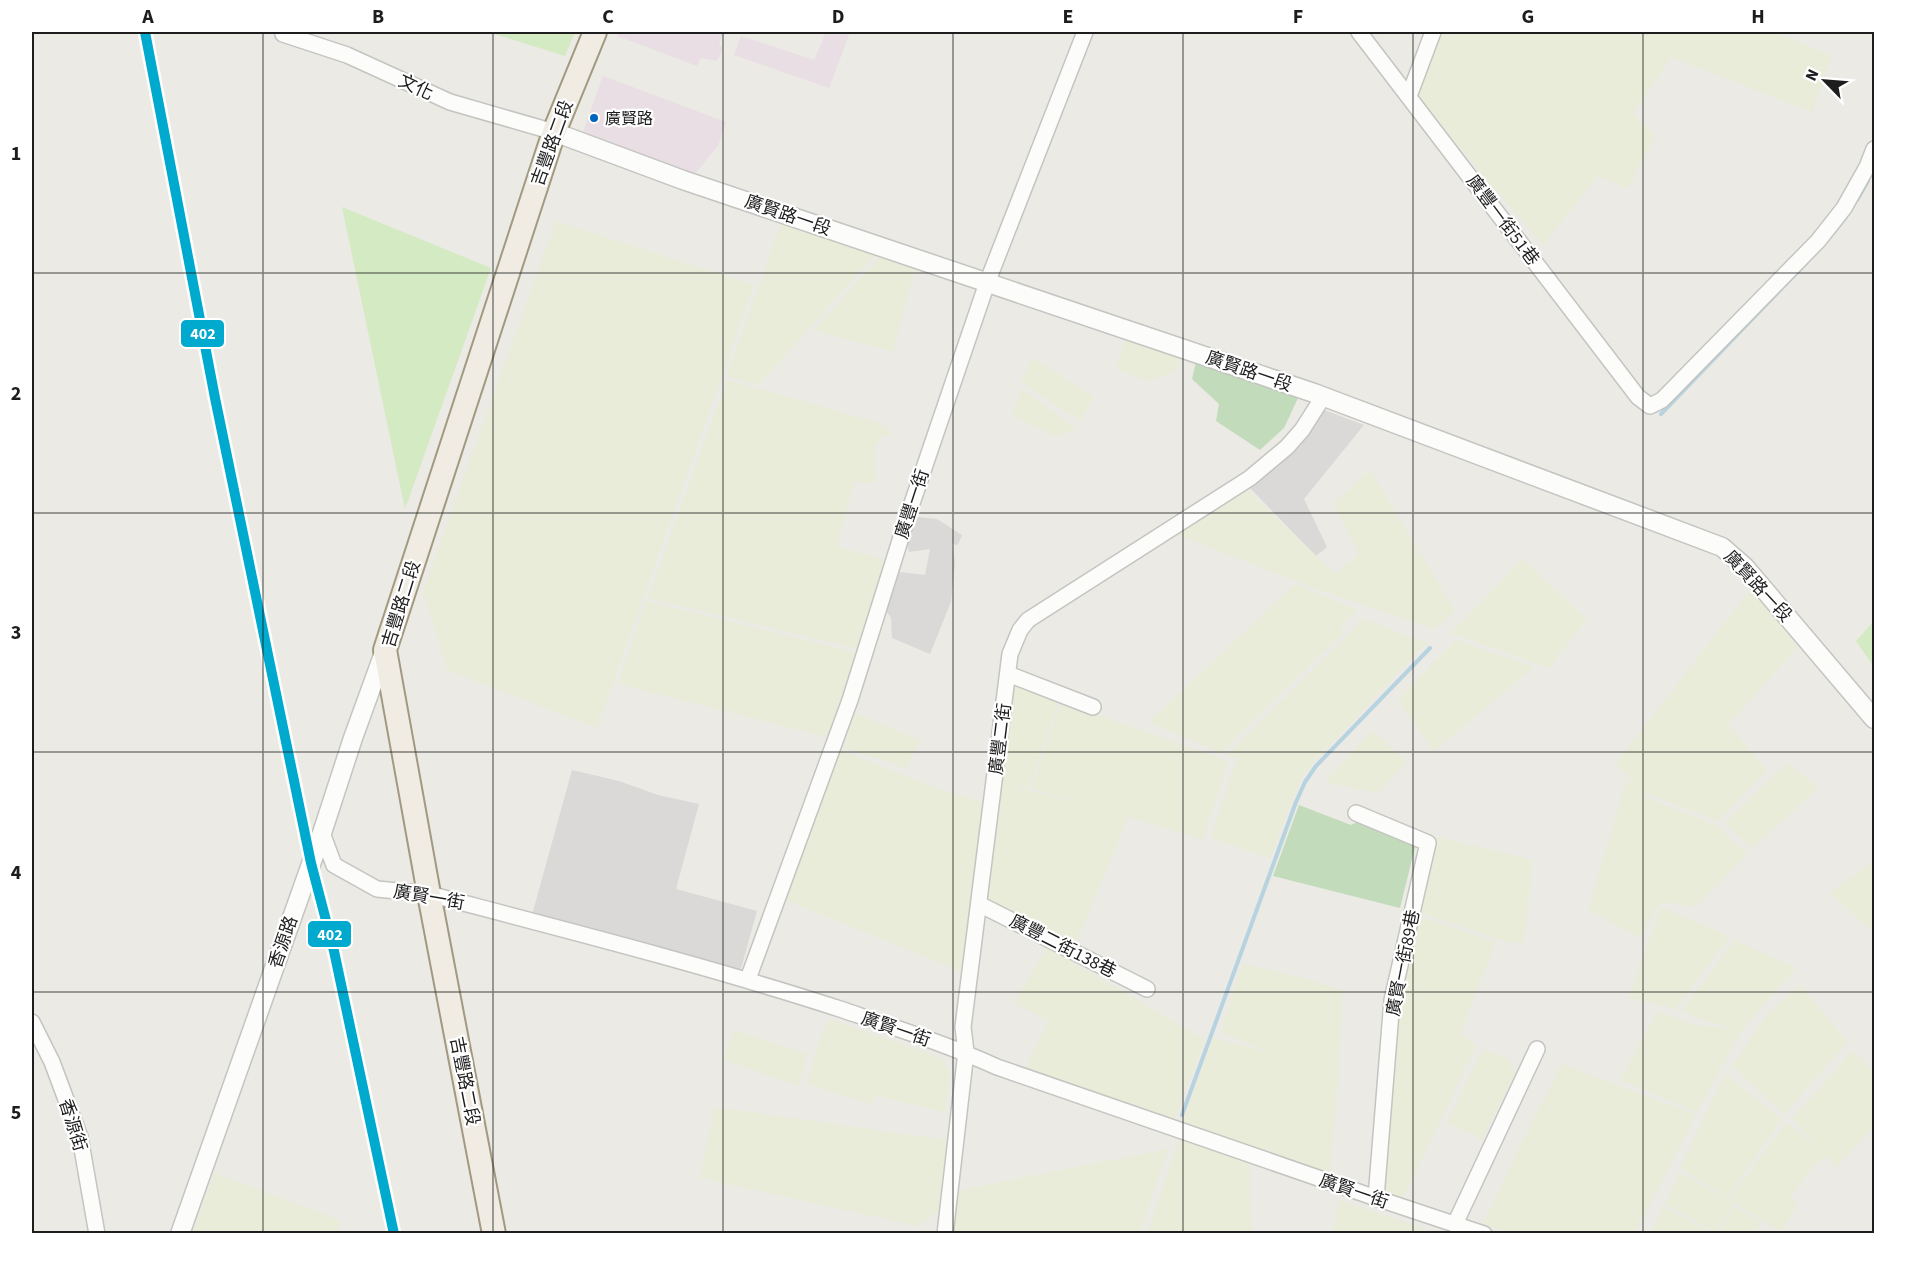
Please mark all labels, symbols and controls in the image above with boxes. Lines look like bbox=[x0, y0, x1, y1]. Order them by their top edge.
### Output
text: A bbox=[141, 3, 154, 31]
text: B bbox=[372, 3, 384, 31]
text: C bbox=[602, 3, 614, 31]
text: D bbox=[832, 3, 844, 31]
text: E bbox=[1063, 3, 1073, 31]
text: F bbox=[1293, 3, 1303, 31]
text: G bbox=[1522, 3, 1534, 31]
text: H bbox=[1751, 3, 1765, 31]
north arrow bbox=[1795, 51, 1855, 111]
text: N bbox=[1800, 66, 1825, 85]
street label: 文化 bbox=[394, 69, 437, 106]
street label: 吉豐路二段 bbox=[525, 97, 580, 190]
place label: 廣賢路 bbox=[605, 108, 653, 130]
marker: 廣賢路 bbox=[588, 112, 600, 124]
text: 1 bbox=[11, 140, 21, 168]
street label: 廣豐一街51巷 bbox=[1460, 170, 1545, 271]
street label: 廣賢路一段 bbox=[741, 189, 834, 242]
line badge: 402 bbox=[180, 319, 225, 348]
text: 402 bbox=[190, 323, 216, 345]
street label: 廣賢路一段 bbox=[1202, 345, 1295, 398]
text: 2 bbox=[11, 380, 21, 408]
street label: 廣豐一街 bbox=[889, 466, 935, 542]
street label: 廣賢路一段 bbox=[1718, 545, 1797, 628]
street label: 吉豐路二段 bbox=[376, 557, 427, 651]
text: 3 bbox=[11, 619, 21, 647]
street label: 廣豐二街 bbox=[984, 702, 1017, 776]
text: 4 bbox=[11, 859, 22, 887]
street label: 廣賢一街 bbox=[391, 879, 467, 916]
street label: 廣賢一街89巷 bbox=[1381, 908, 1426, 1018]
street label: 廣豐二街138巷 bbox=[1005, 909, 1121, 984]
street label: 香源路 bbox=[263, 913, 304, 972]
line badge: 402 bbox=[307, 920, 352, 948]
text: 402 bbox=[317, 924, 343, 946]
street label: 廣賢一街 bbox=[858, 1006, 934, 1053]
street label: 吉豐路二段 bbox=[444, 1035, 485, 1128]
street label: 香源街 bbox=[53, 1096, 92, 1155]
text: 5 bbox=[11, 1099, 21, 1127]
street label: 廣賢一街 bbox=[1316, 1168, 1392, 1215]

